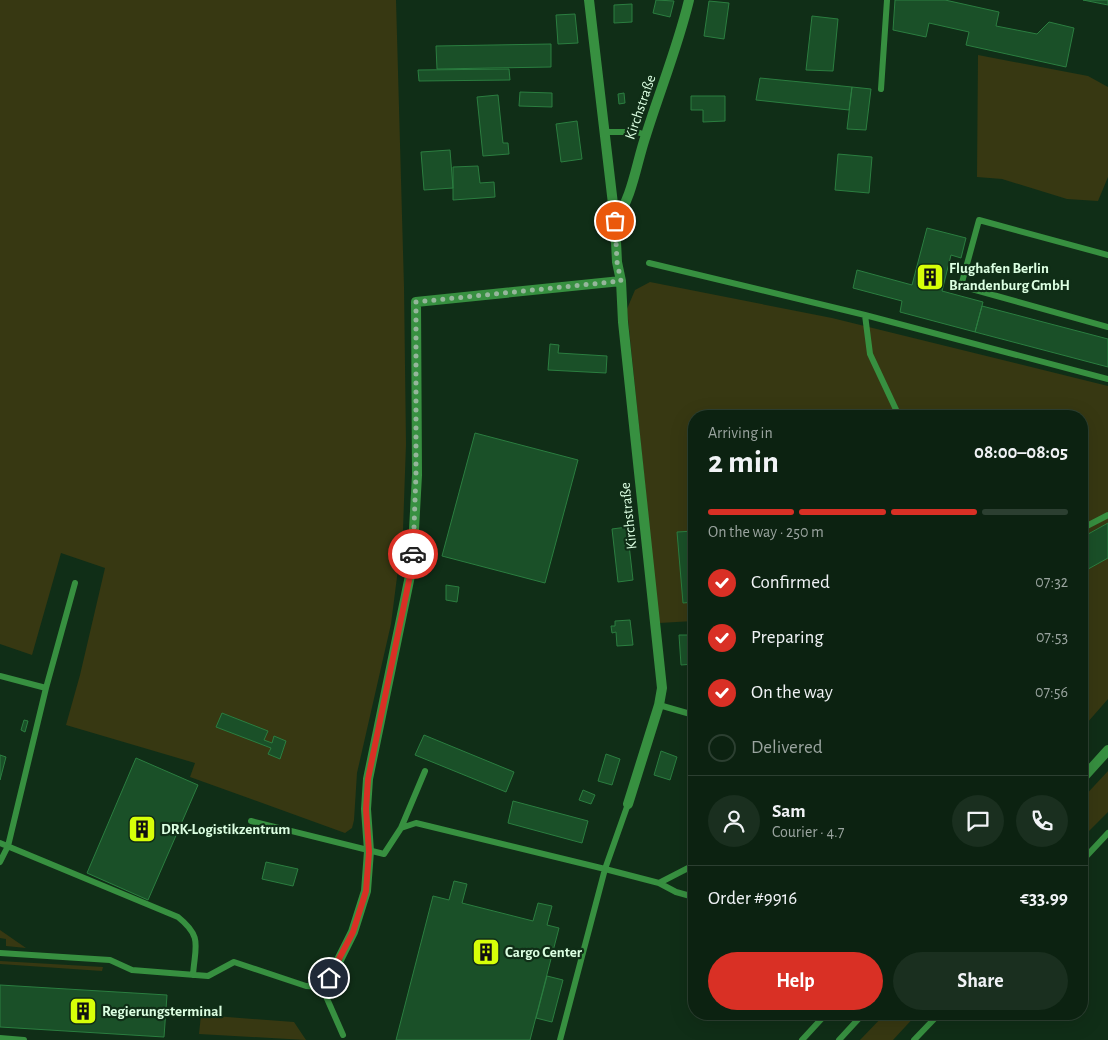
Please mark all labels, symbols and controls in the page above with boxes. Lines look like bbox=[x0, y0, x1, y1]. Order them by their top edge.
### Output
street label: Kirchstraße bbox=[622, 73, 659, 141]
pin bbox=[594, 200, 636, 242]
icon: bag bbox=[601, 207, 629, 235]
place label: Flughafen Berlin Brandenburg GmbH bbox=[949, 261, 1070, 293]
building icon: Flughafen Berlin Brandenburg GmbH bbox=[915, 262, 945, 292]
text: Arriving in bbox=[708, 425, 773, 441]
text: 08:00–08:05 bbox=[974, 443, 1068, 462]
text: 2 min bbox=[708, 446, 779, 478]
street label: Kirchstraße bbox=[618, 482, 639, 550]
text: On the way · 250 m bbox=[708, 524, 824, 540]
courier bbox=[388, 529, 438, 579]
icon: car bbox=[399, 540, 427, 568]
icon: check bbox=[708, 569, 736, 597]
text: Confirmed bbox=[751, 573, 830, 592]
text: 07:32 bbox=[1035, 574, 1068, 590]
icon: check bbox=[708, 624, 736, 652]
text: Preparing bbox=[751, 628, 824, 647]
text: 07:53 bbox=[1036, 629, 1068, 645]
icon: check bbox=[708, 679, 736, 707]
text: On the way bbox=[751, 683, 833, 702]
text: 07:56 bbox=[1035, 684, 1068, 700]
text: Delivered bbox=[751, 738, 823, 757]
button: person bbox=[708, 795, 760, 847]
button: chat bbox=[952, 795, 1004, 847]
button: phone bbox=[1016, 795, 1068, 847]
text: Sam bbox=[772, 802, 806, 821]
building icon: DRK-Logistikzentrum bbox=[127, 814, 157, 844]
place label: DRK-Logistikzentrum bbox=[161, 822, 290, 837]
text: Courier · 4.7 bbox=[772, 824, 844, 840]
text: Order #9916 bbox=[708, 889, 797, 908]
text: €33.99 bbox=[1020, 889, 1068, 908]
building icon: Cargo Center bbox=[471, 937, 501, 967]
place label: Cargo Center bbox=[505, 945, 583, 960]
button: Help bbox=[708, 952, 883, 1010]
button: Share bbox=[893, 952, 1068, 1010]
pin bbox=[308, 957, 350, 999]
icon: home bbox=[315, 964, 343, 992]
building icon: Regierungsterminal bbox=[68, 996, 98, 1026]
place label: Regierungsterminal bbox=[102, 1004, 222, 1019]

